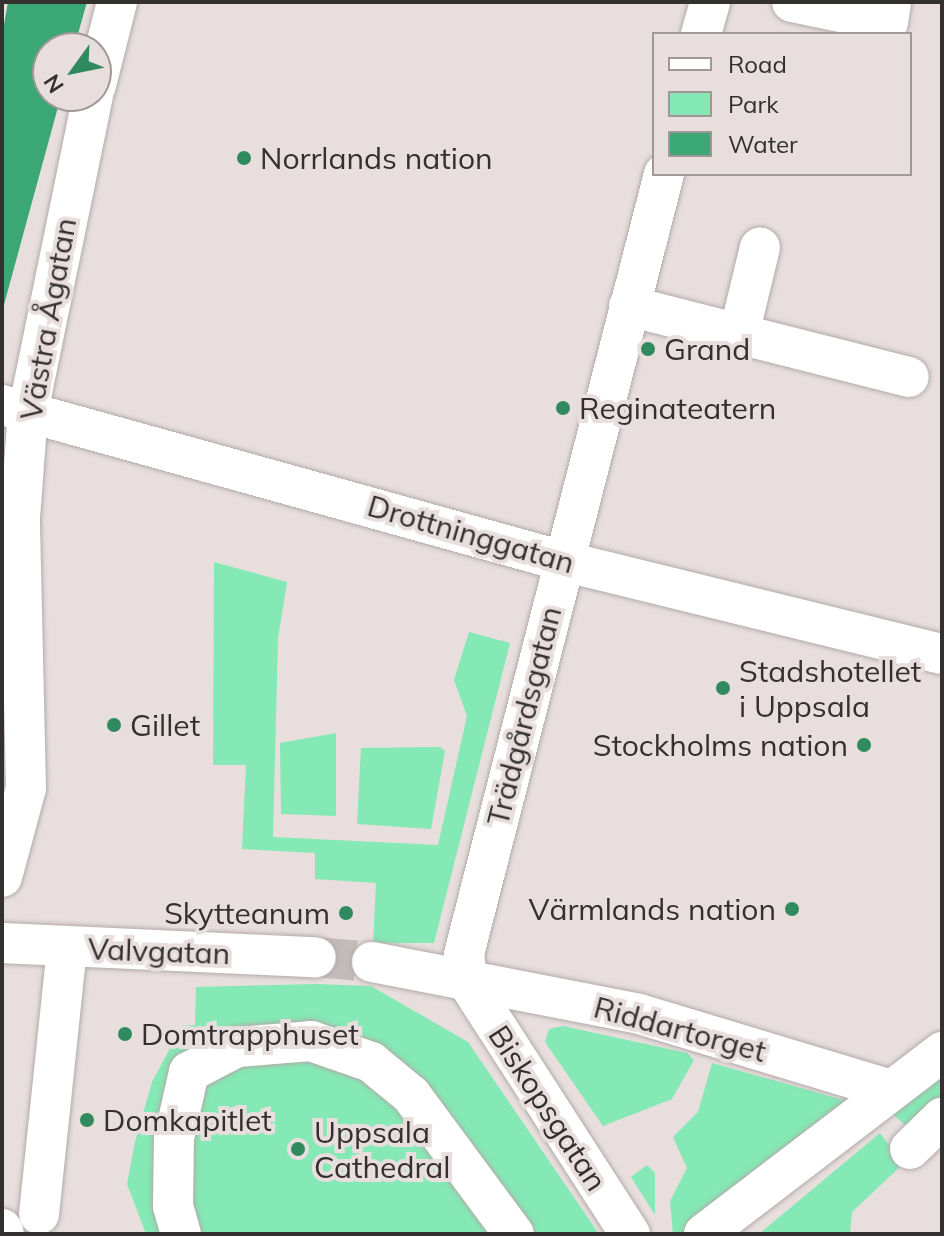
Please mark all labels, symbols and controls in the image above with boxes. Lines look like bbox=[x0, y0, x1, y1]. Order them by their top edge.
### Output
north arrow bbox=[32, 32, 112, 112]
legend bbox=[652, 32, 912, 176]
text: Road bbox=[728, 49, 787, 79]
text: N bbox=[37, 69, 70, 99]
text: Park bbox=[728, 89, 779, 119]
text: Water bbox=[728, 129, 798, 159]
place label: Norrlands nation bbox=[260, 140, 493, 176]
marker: Norrlands nation bbox=[235, 149, 253, 167]
street label: Västra Ågatan bbox=[12, 215, 84, 423]
place label: Grand bbox=[664, 331, 750, 367]
marker: Grand bbox=[639, 340, 657, 358]
place label: Reginateatern bbox=[579, 390, 776, 426]
marker: Reginateatern bbox=[554, 399, 572, 417]
street label: Drottninggatan bbox=[364, 487, 578, 581]
street label: Trädgårdsgatan bbox=[479, 603, 569, 829]
place label: Stadshotellet i Uppsala bbox=[739, 653, 921, 724]
marker: Stadshotellet i Uppsala bbox=[714, 679, 732, 697]
place label: Gillet bbox=[130, 707, 200, 743]
marker: Gillet bbox=[105, 716, 123, 734]
place label: Stockholms nation bbox=[593, 727, 848, 763]
marker: Stockholms nation bbox=[855, 736, 873, 754]
place label: Värmlands nation bbox=[528, 891, 776, 927]
place label: Skytteanum bbox=[164, 895, 330, 931]
marker: Värmlands nation bbox=[783, 900, 801, 918]
marker: Skytteanum bbox=[337, 904, 355, 922]
street label: Valvgatan bbox=[87, 931, 231, 971]
street label: Riddartorget bbox=[590, 989, 770, 1069]
place label: Domtrapphuset bbox=[141, 1016, 359, 1052]
street label: Biskopsgatan bbox=[481, 1019, 615, 1197]
marker: Domtrapphuset bbox=[116, 1025, 134, 1043]
place label: Domkapitlet bbox=[103, 1102, 272, 1138]
marker: Domkapitlet bbox=[78, 1111, 96, 1129]
place label: Uppsala Cathedral bbox=[314, 1114, 450, 1184]
marker: Uppsala Cathedral bbox=[289, 1140, 307, 1158]

